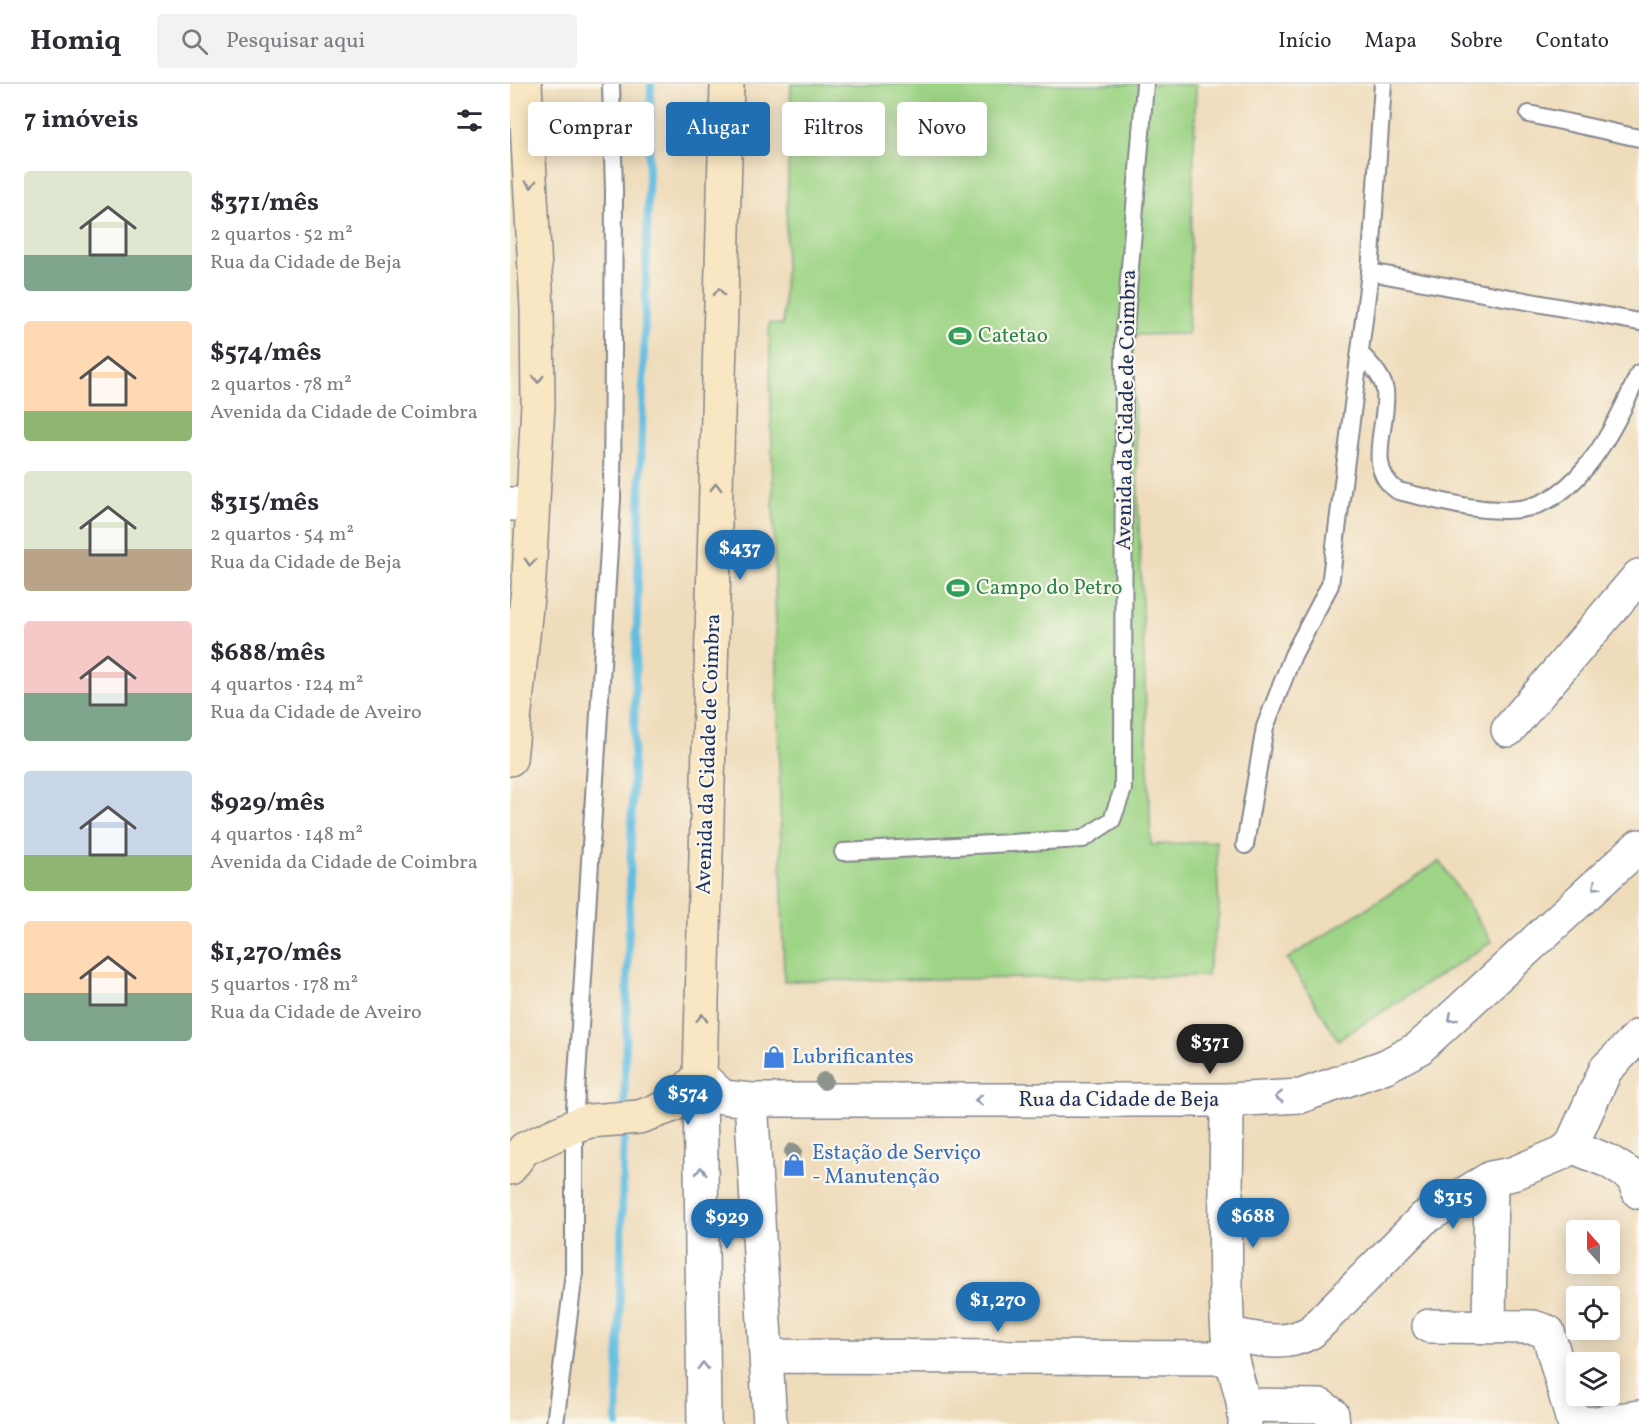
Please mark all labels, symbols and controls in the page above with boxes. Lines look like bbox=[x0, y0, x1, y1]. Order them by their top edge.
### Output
search box bbox=[157, 14, 577, 68]
text: Homiq bbox=[30, 22, 121, 61]
icon: search bbox=[178, 25, 211, 58]
text: Pesquisar aqui bbox=[226, 26, 365, 57]
text: Início bbox=[1278, 27, 1331, 56]
text: Mapa bbox=[1364, 27, 1417, 56]
text: Sobre bbox=[1450, 27, 1503, 56]
text: Contato bbox=[1536, 27, 1609, 56]
text: 7 imóveis bbox=[24, 102, 139, 138]
chip: Comprar bbox=[528, 102, 654, 156]
chip: Alugar bbox=[666, 102, 770, 156]
chip: Filtros bbox=[782, 102, 885, 156]
chip: Novo bbox=[897, 102, 987, 156]
icon: filters bbox=[453, 104, 486, 137]
one-way arrow bbox=[524, 180, 537, 189]
text: $371/mês bbox=[210, 185, 319, 221]
icon: home bbox=[72, 195, 144, 267]
text: 2 quartos · 52 m² bbox=[210, 221, 353, 249]
text: Rua da Cidade de Beja bbox=[210, 249, 402, 277]
street label: Avenida da Cidade de Coimbra bbox=[1110, 269, 1144, 551]
one-way arrow bbox=[713, 287, 726, 296]
place label: Catetao bbox=[978, 322, 1048, 351]
sports icon: Catetao bbox=[947, 323, 973, 349]
text: $574/mês bbox=[210, 335, 322, 371]
icon: home bbox=[72, 345, 144, 417]
text: 2 quartos · 78 m² bbox=[210, 371, 352, 399]
one-way arrow bbox=[532, 375, 544, 384]
text: Avenida da Cidade de Coimbra bbox=[210, 399, 478, 427]
one-way arrow bbox=[710, 482, 722, 491]
text: $315/mês bbox=[210, 485, 319, 521]
icon: home bbox=[72, 495, 144, 567]
text: 2 quartos · 54 m² bbox=[210, 521, 354, 549]
pin: $437 bbox=[704, 530, 776, 581]
text: $437 bbox=[719, 535, 761, 563]
text: Rua da Cidade de Beja bbox=[210, 549, 402, 577]
one-way arrow bbox=[523, 557, 536, 566]
place label: Campo do Petro bbox=[976, 574, 1122, 603]
sports icon: Campo do Petro bbox=[945, 575, 971, 601]
street label: Avenida da Cidade de Coimbra bbox=[690, 613, 728, 895]
text: $688/mês bbox=[210, 635, 326, 671]
icon: home bbox=[72, 645, 144, 717]
text: 4 quartos · 124 m² bbox=[210, 671, 363, 699]
text: Rua da Cidade de Aveiro bbox=[210, 699, 422, 727]
text: $929/mês bbox=[210, 785, 325, 821]
icon: home bbox=[72, 795, 144, 867]
text: 4 quartos · 148 m² bbox=[210, 821, 363, 849]
text: Avenida da Cidade de Coimbra bbox=[210, 849, 478, 877]
one-way arrow bbox=[1592, 879, 1603, 890]
text: $1,270/mês bbox=[210, 935, 342, 971]
icon: home bbox=[72, 945, 144, 1017]
text: 5 quartos · 178 m² bbox=[210, 971, 358, 999]
text: Rua da Cidade de Aveiro bbox=[210, 999, 422, 1027]
one-way arrow bbox=[1448, 1011, 1459, 1022]
one-way arrow bbox=[695, 1013, 708, 1022]
pin: $371 bbox=[1174, 1024, 1246, 1075]
text: $371 bbox=[1191, 1029, 1229, 1057]
place label: Lubrificantes bbox=[792, 1043, 914, 1072]
shop icon: Lubrificantes bbox=[761, 1044, 787, 1070]
pin: $574 bbox=[652, 1075, 724, 1126]
text: $574 bbox=[668, 1080, 708, 1108]
street label: Rua da Cidade de Beja bbox=[1018, 1086, 1220, 1115]
one-way arrow bbox=[1274, 1091, 1283, 1104]
one-way arrow bbox=[974, 1094, 983, 1106]
place label: Estação de Serviço - Manutenção bbox=[812, 1139, 981, 1192]
shop icon: Estação de Serviço - Manutenção bbox=[781, 1152, 807, 1178]
one-way arrow bbox=[695, 1166, 707, 1175]
pin: $315 bbox=[1417, 1179, 1489, 1230]
text: $315 bbox=[1433, 1184, 1473, 1212]
pin: $688 bbox=[1217, 1198, 1289, 1249]
pin: $929 bbox=[691, 1199, 763, 1250]
text: $688 bbox=[1231, 1203, 1275, 1231]
text: $929 bbox=[705, 1204, 749, 1232]
north arrow bbox=[1566, 1220, 1620, 1274]
map controls bbox=[1566, 1220, 1620, 1406]
pin: $1,270 bbox=[949, 1282, 1047, 1333]
button: locate bbox=[1566, 1286, 1620, 1340]
text: $1,270 bbox=[970, 1287, 1026, 1315]
button: layers bbox=[1566, 1352, 1620, 1406]
one-way arrow bbox=[697, 1361, 709, 1370]

